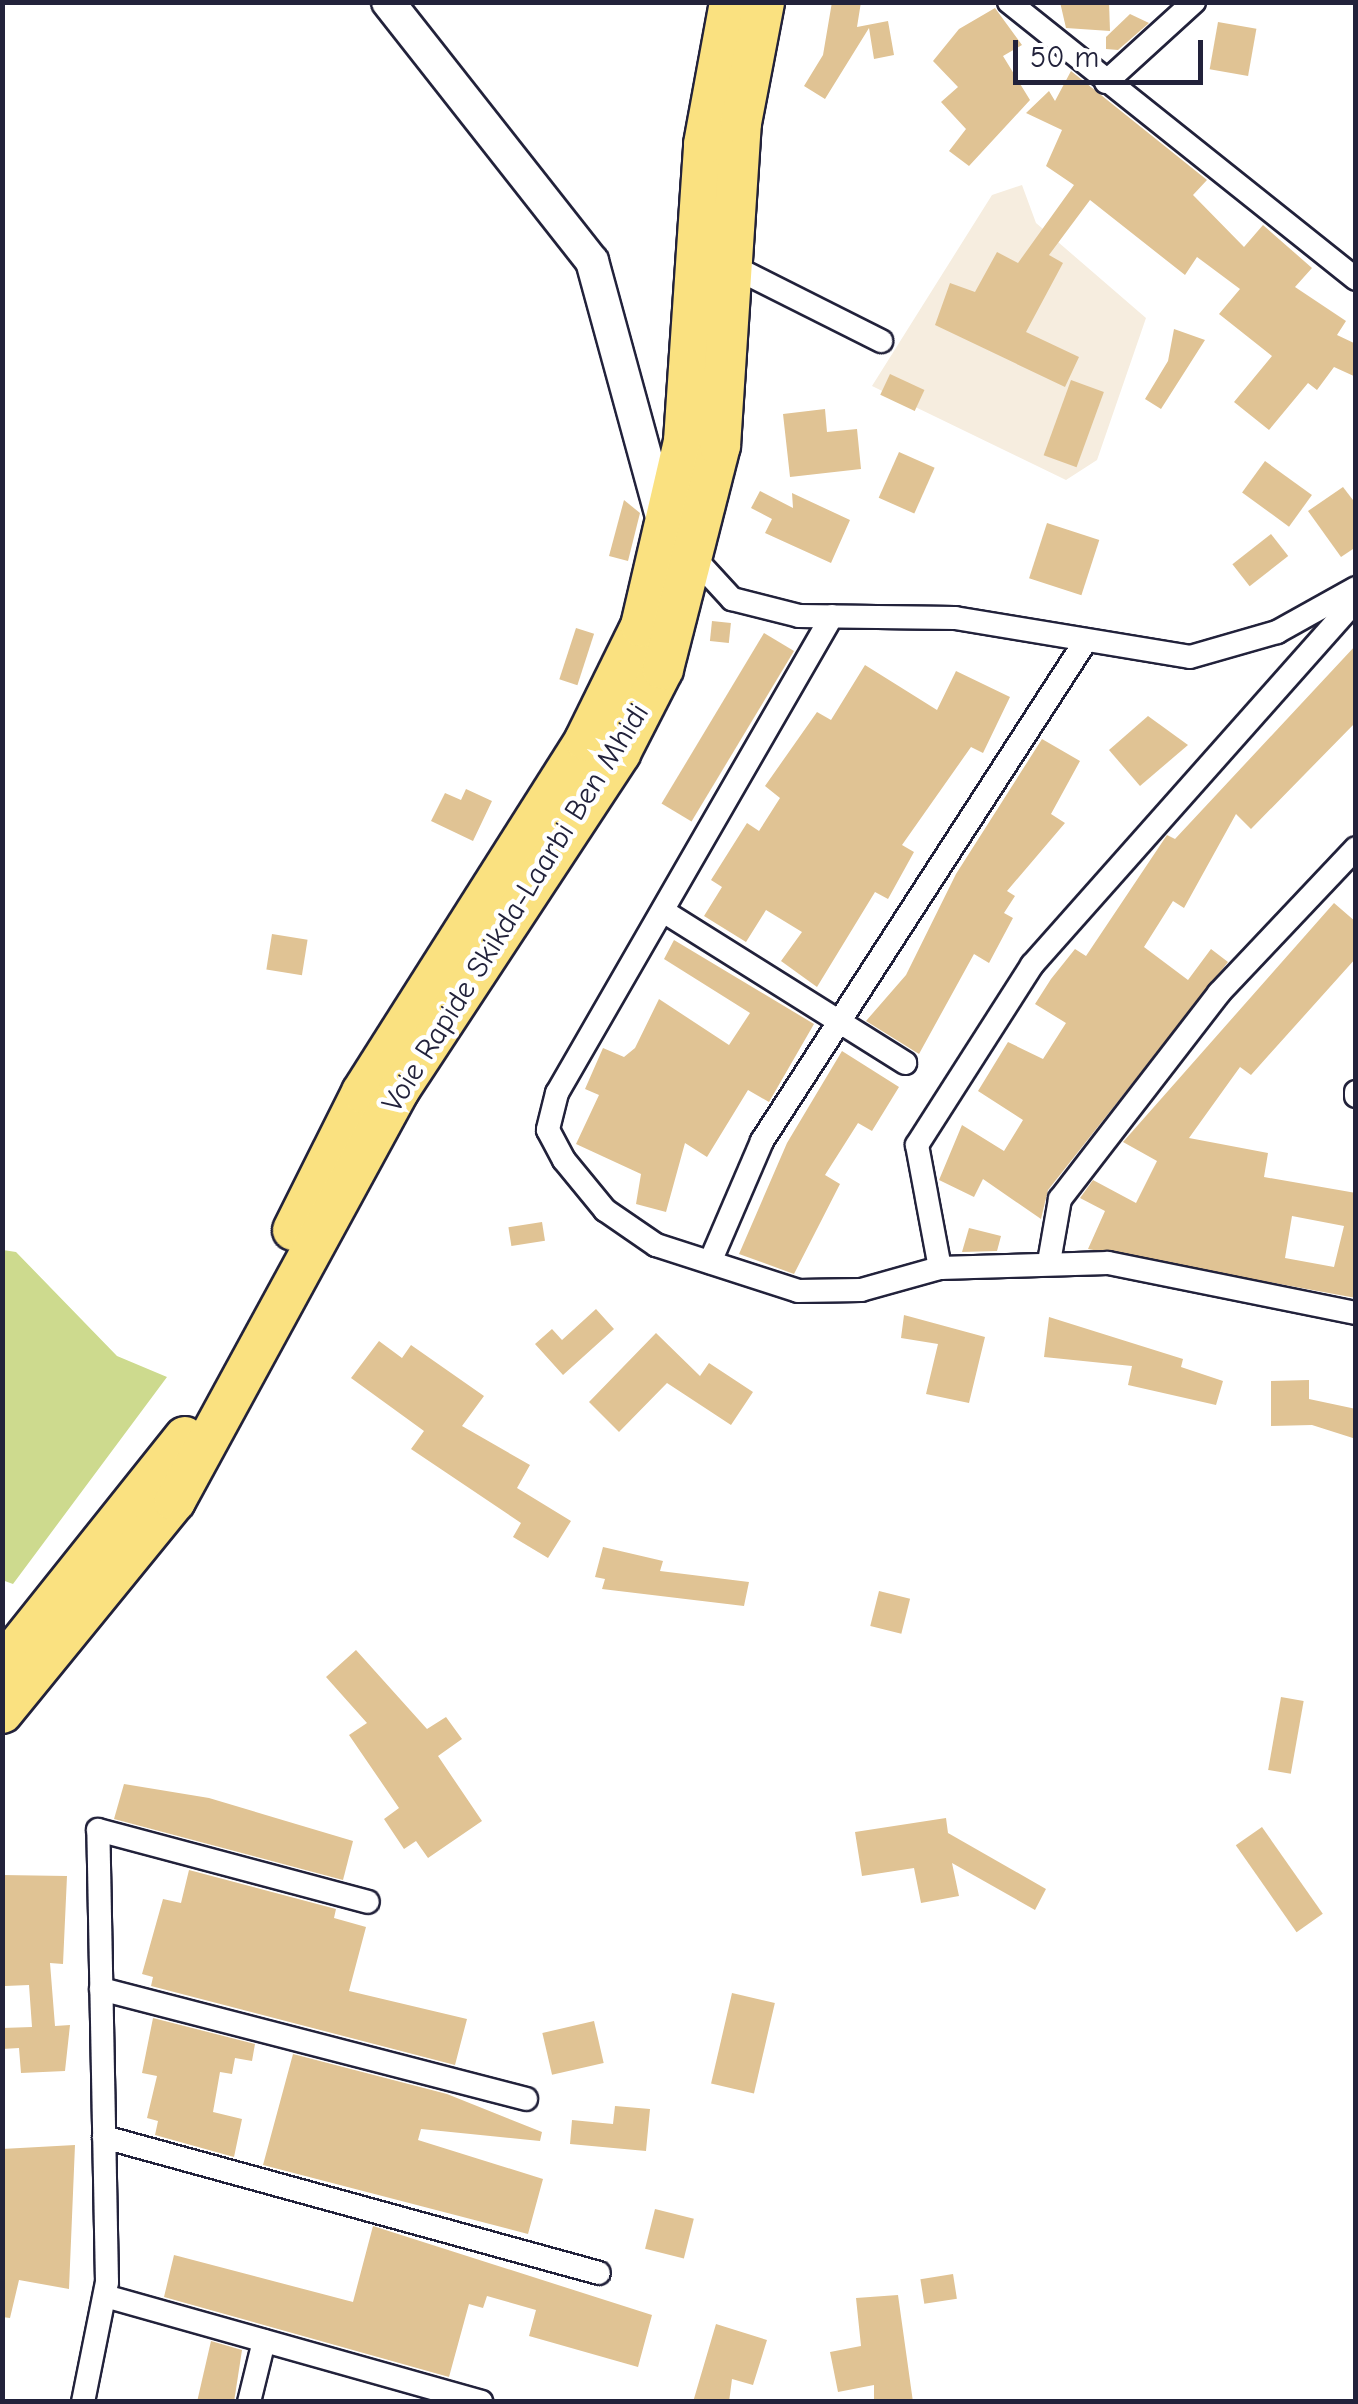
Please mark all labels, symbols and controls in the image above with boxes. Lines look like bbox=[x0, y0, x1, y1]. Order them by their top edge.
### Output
scale bar bbox=[1018, 20, 1208, 82]
text: 50 m bbox=[1030, 40, 1099, 75]
street label: Voie Rapide Skikda-Laarbi Ben Mhidi bbox=[375, 697, 657, 1119]

